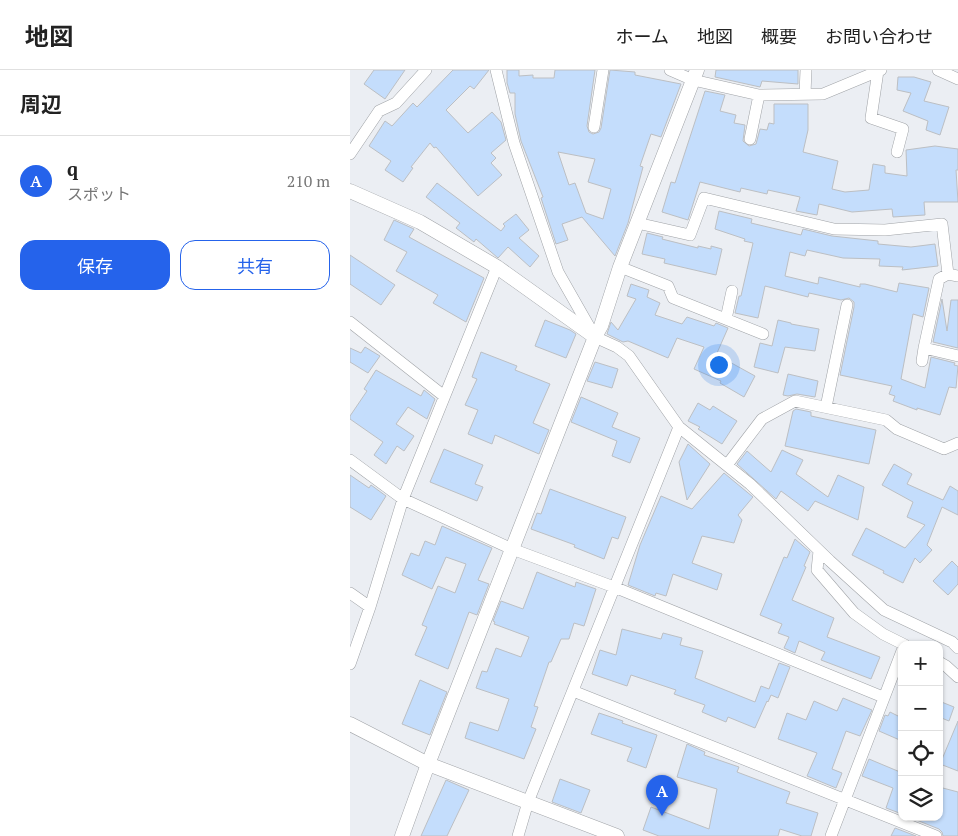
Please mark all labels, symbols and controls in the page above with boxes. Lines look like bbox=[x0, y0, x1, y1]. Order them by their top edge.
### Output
text: 地図 bbox=[25, 20, 73, 52]
text: ホーム bbox=[616, 24, 669, 48]
text: 地図 bbox=[697, 24, 733, 48]
text: 概要 bbox=[761, 24, 797, 48]
text: お問い合わせ bbox=[825, 24, 933, 48]
text: 周辺 bbox=[20, 90, 62, 118]
text: q bbox=[67, 156, 78, 181]
text: A bbox=[30, 170, 42, 192]
text: 210 m bbox=[287, 170, 330, 192]
text: スポット bbox=[67, 183, 131, 205]
button: 保存 bbox=[20, 240, 170, 290]
button: 共有 bbox=[180, 240, 330, 290]
your location bbox=[706, 352, 732, 378]
map controls bbox=[898, 641, 943, 821]
button: + bbox=[898, 641, 943, 686]
button: − bbox=[898, 686, 943, 731]
button: locate bbox=[898, 731, 943, 776]
pin: A bbox=[646, 775, 678, 816]
button: layers bbox=[898, 776, 943, 821]

